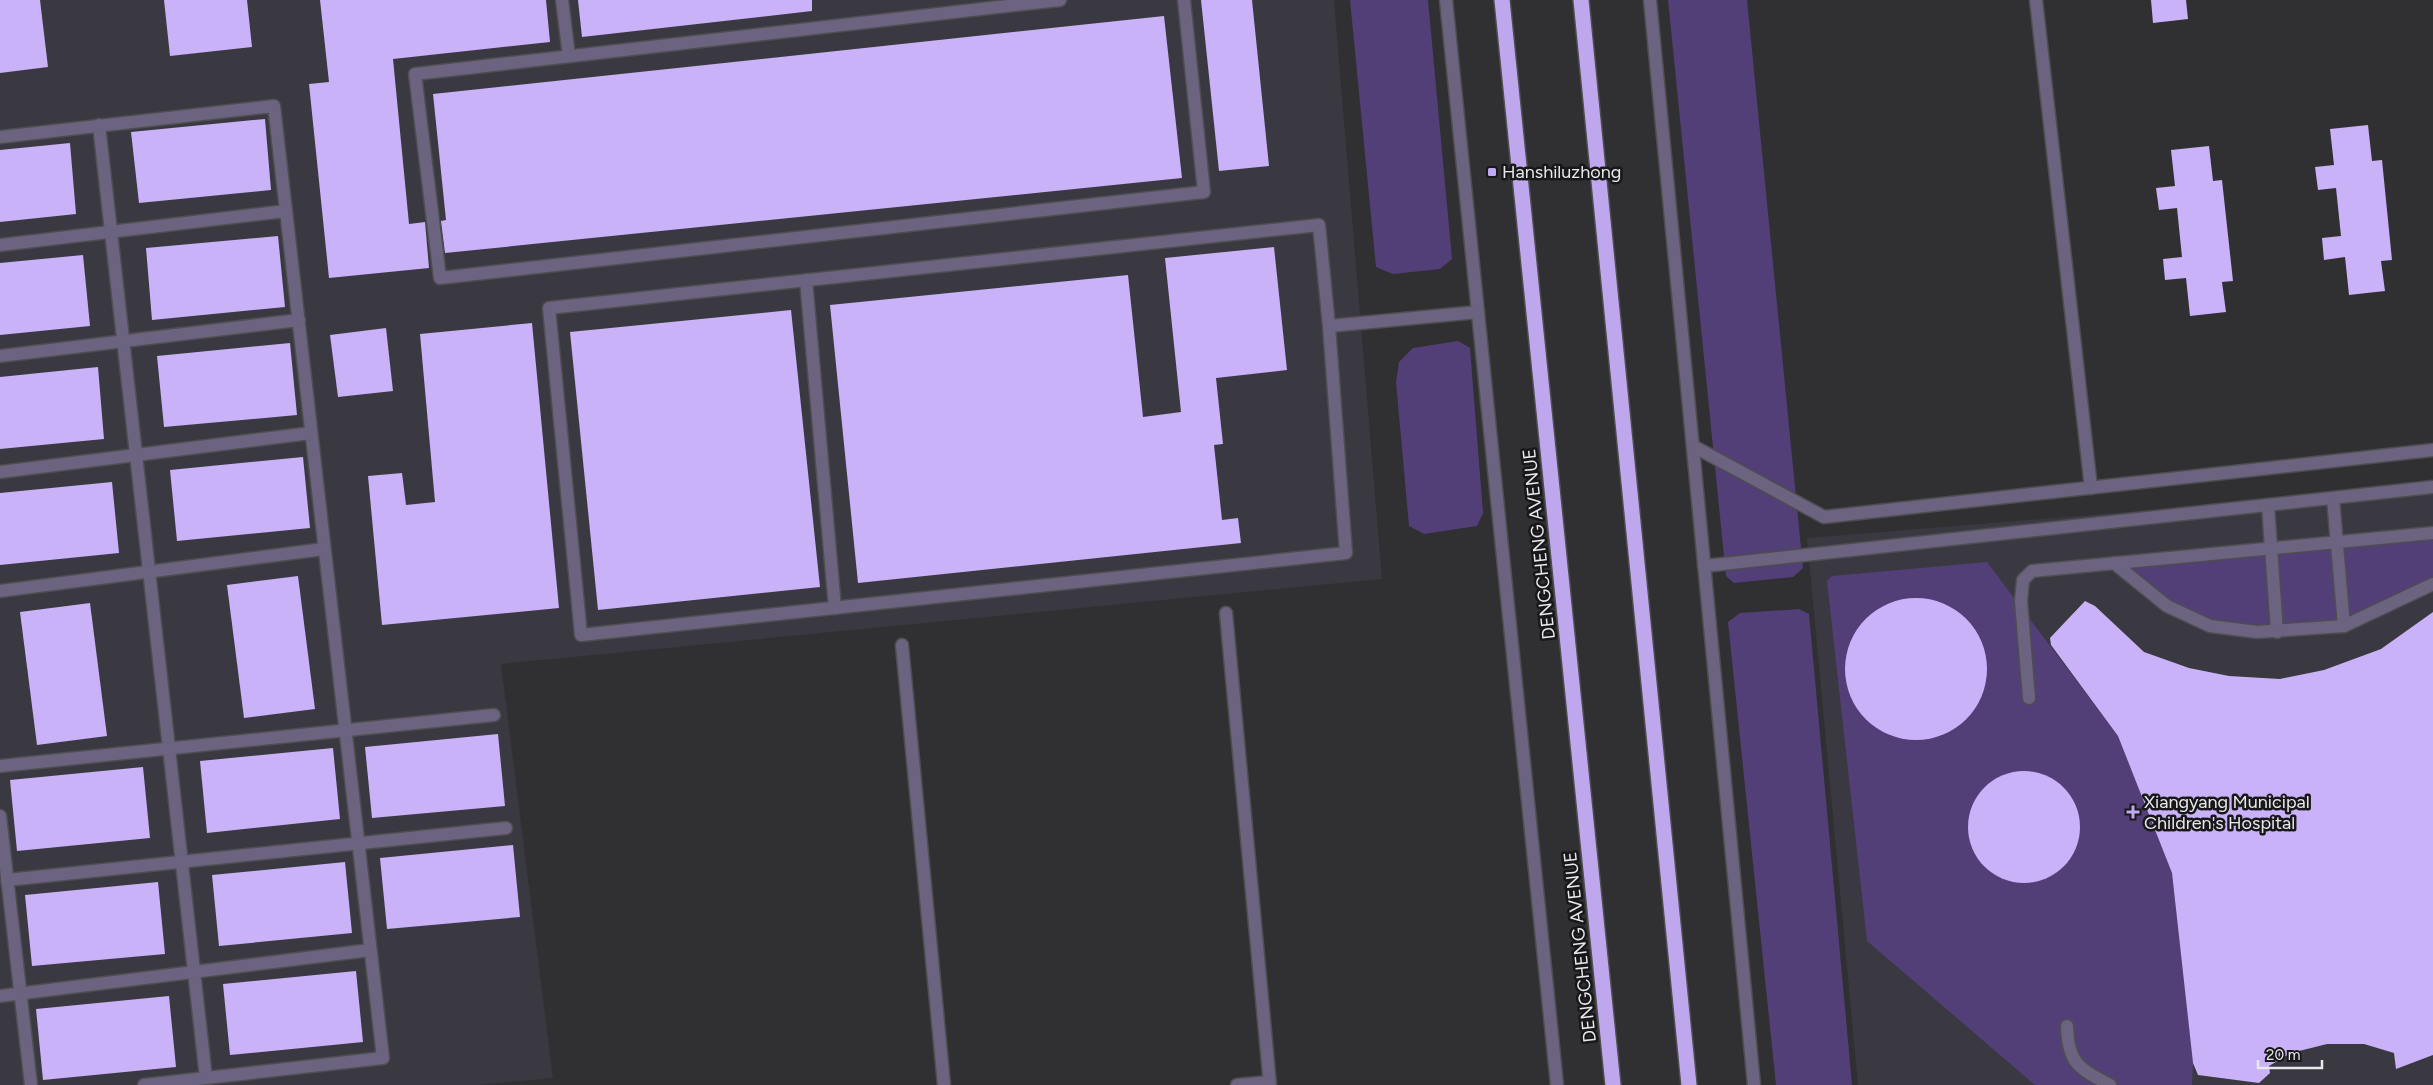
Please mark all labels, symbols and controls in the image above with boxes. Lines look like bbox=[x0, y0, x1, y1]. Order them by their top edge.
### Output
place label: Hanshiluzhong bbox=[1502, 161, 1621, 183]
marker: Hanshiluzhong bbox=[1486, 166, 1498, 178]
street label: DENGCHENG AVENUE bbox=[1518, 448, 1560, 640]
place label: Xiangyang Municipal Children's Hospital bbox=[2144, 791, 2310, 834]
marker: Xiangyang Municipal Children's Hospital bbox=[2126, 805, 2140, 819]
street label: DENGCHENG AVENUE bbox=[1559, 851, 1601, 1043]
scale bar bbox=[2258, 1038, 2322, 1070]
text: 20 m bbox=[2266, 1046, 2300, 1064]

